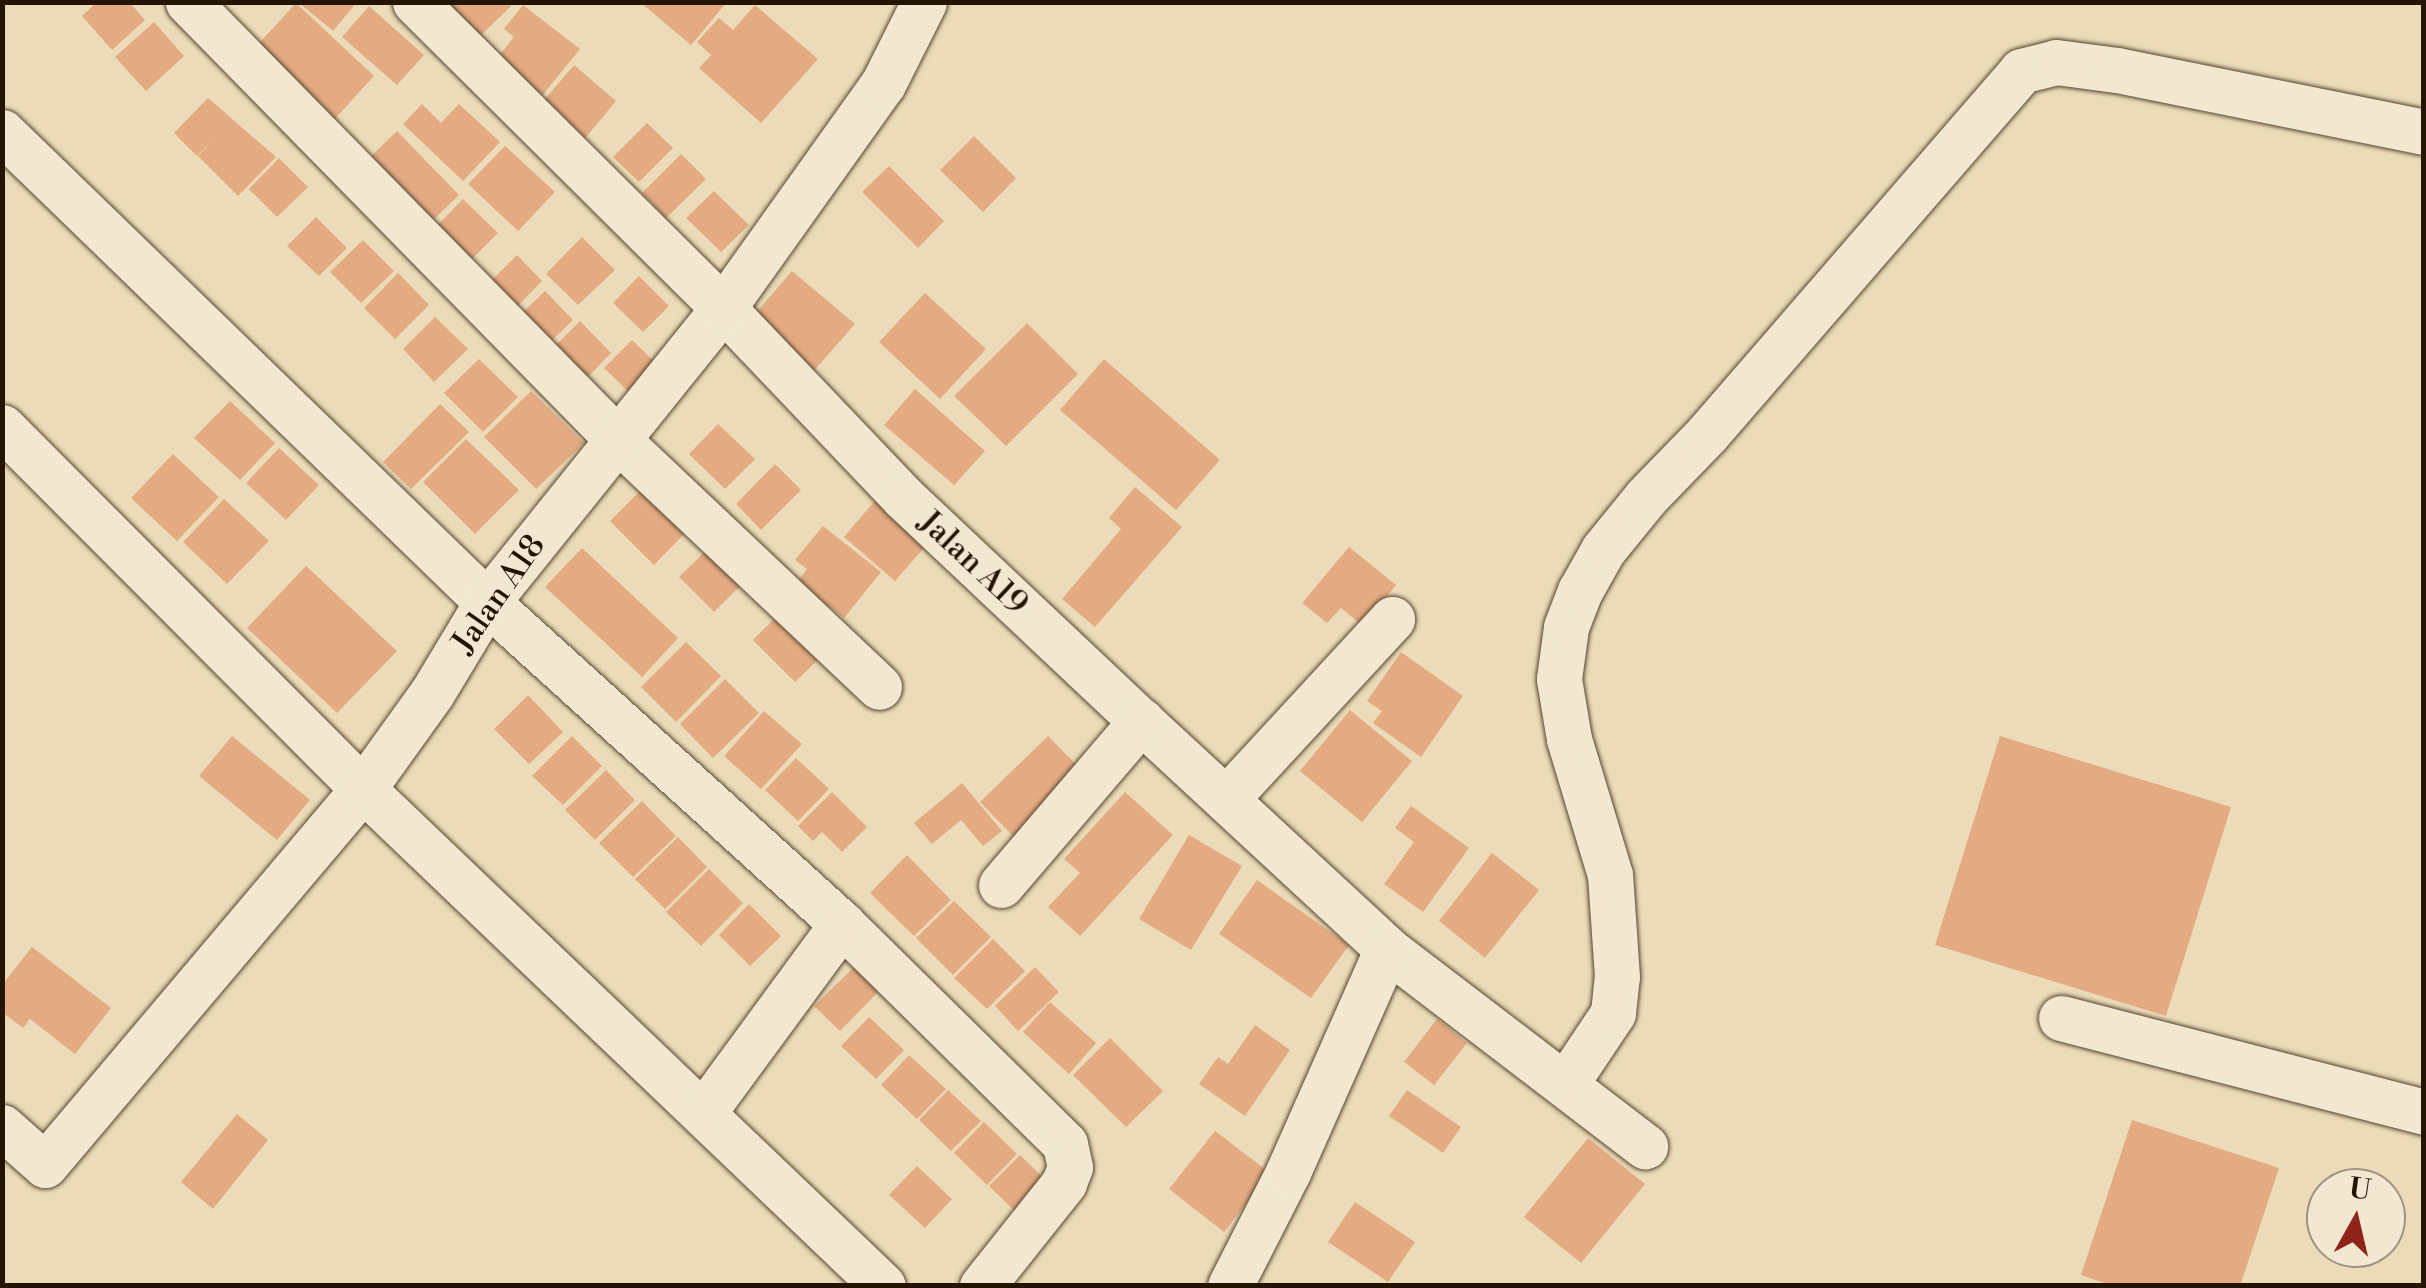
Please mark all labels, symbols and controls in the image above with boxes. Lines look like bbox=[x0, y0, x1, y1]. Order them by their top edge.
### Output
street label: Jalan A19 bbox=[911, 503, 1035, 623]
street label: Jalan A18 bbox=[444, 527, 554, 661]
north arrow bbox=[2306, 1168, 2406, 1268]
text: U bbox=[2347, 1171, 2373, 1209]

